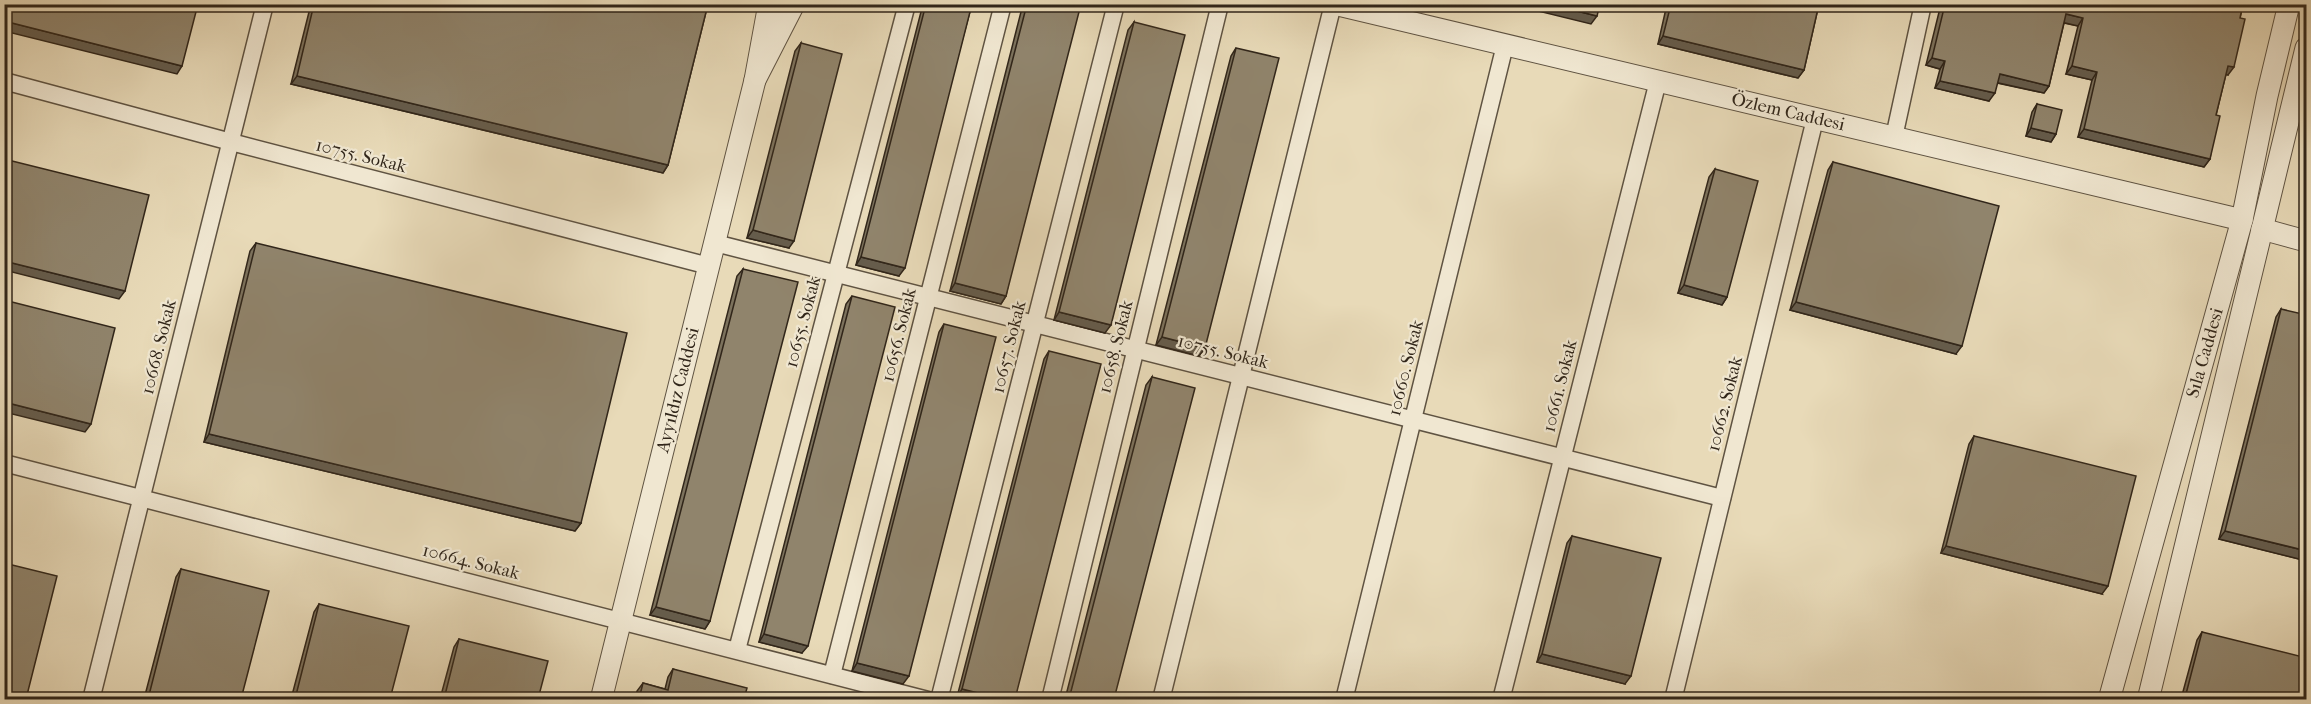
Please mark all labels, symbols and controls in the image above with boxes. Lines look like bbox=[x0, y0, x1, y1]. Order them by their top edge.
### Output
street label: Özlem Caddesi bbox=[1729, 88, 1848, 135]
street label: 10755. Sokak bbox=[313, 135, 409, 178]
street label: 10655. Sokak bbox=[781, 273, 825, 370]
street label: 10656. Sokak bbox=[877, 285, 921, 384]
street label: 10668. Sokak bbox=[137, 297, 181, 397]
street label: 10657. Sokak bbox=[987, 298, 1031, 395]
street label: 10658. Sokak bbox=[1094, 298, 1138, 396]
street label: Sıla Caddesi bbox=[2182, 305, 2228, 400]
street label: 10660. Sokak bbox=[1384, 317, 1428, 418]
street label: Ayyıldız Caddesi bbox=[652, 325, 704, 456]
street label: 10755. Sokak bbox=[1175, 331, 1271, 374]
street label: 10661. Sokak bbox=[1538, 337, 1582, 434]
street label: 10662. Sokak bbox=[1703, 353, 1747, 454]
street label: 10664. Sokak bbox=[420, 540, 522, 584]

